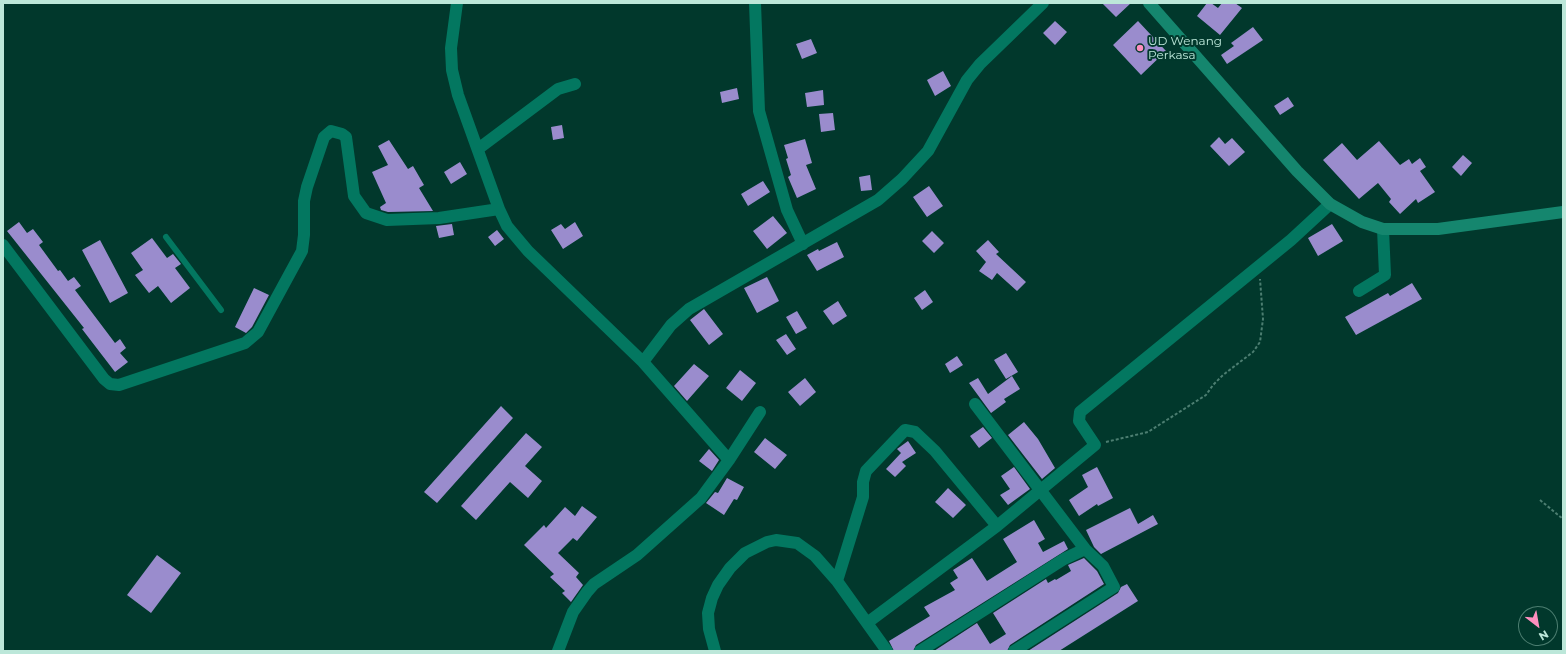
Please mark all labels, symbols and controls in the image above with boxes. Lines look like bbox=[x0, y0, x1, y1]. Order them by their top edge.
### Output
place label: UD Wenang Perkasa bbox=[1148, 34, 1222, 62]
marker: UD Wenang Perkasa bbox=[1135, 43, 1145, 53]
north arrow bbox=[1518, 606, 1558, 646]
text: N bbox=[1536, 627, 1551, 644]

